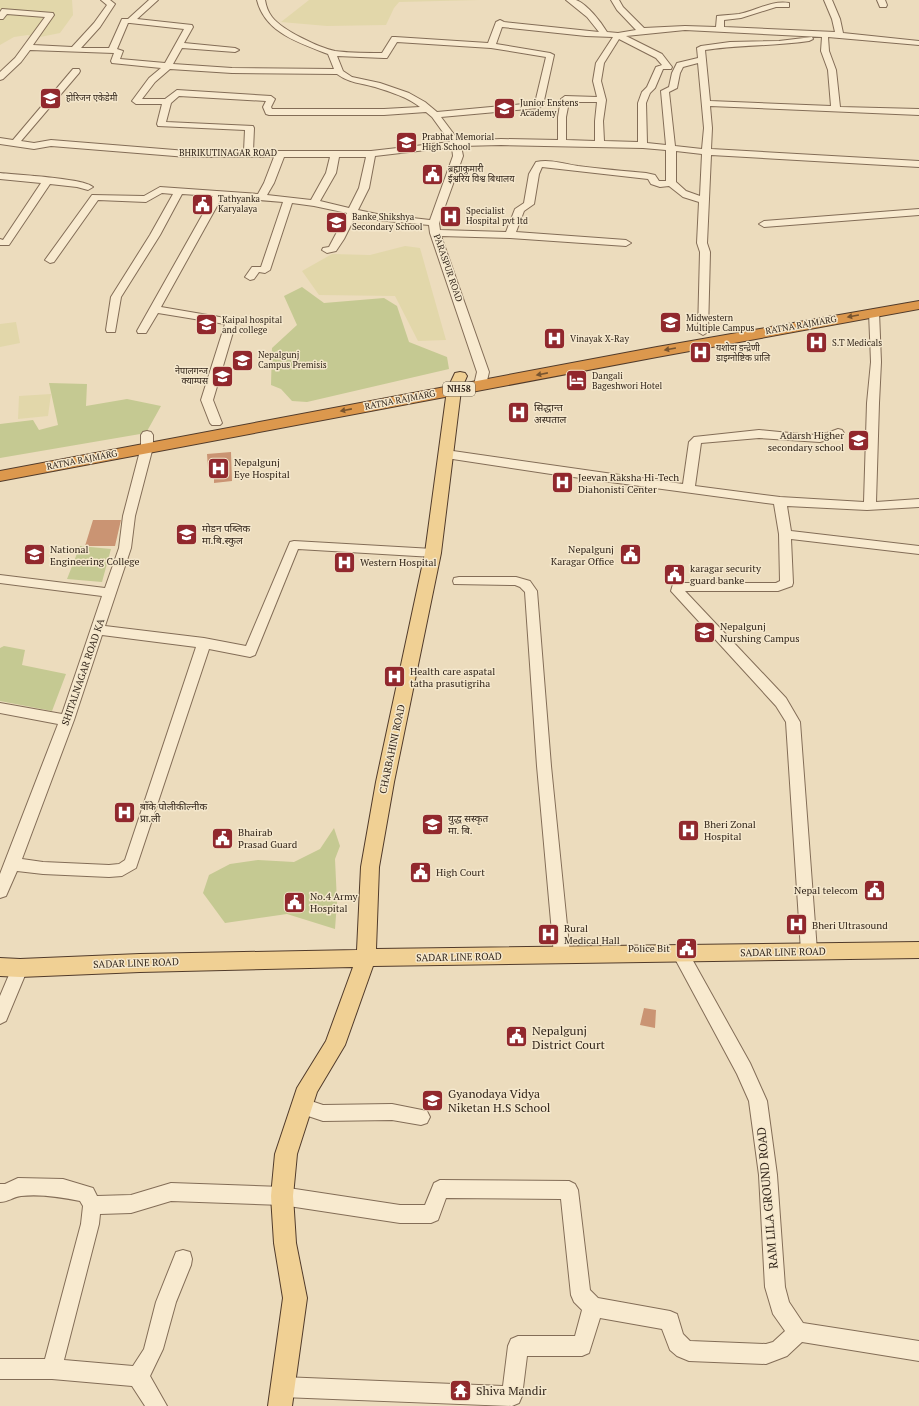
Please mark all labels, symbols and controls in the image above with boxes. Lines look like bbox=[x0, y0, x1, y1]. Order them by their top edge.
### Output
school or university icon: होरिजन एकेडेमी bbox=[38, 85, 64, 111]
place label: होरिजन एकेडेमी bbox=[66, 92, 118, 104]
school or university icon: Junior Enstens Academy bbox=[491, 95, 517, 121]
place label: Junior Enstens Academy bbox=[520, 97, 579, 119]
school or university icon: Prabhat Memorial High School bbox=[393, 129, 419, 155]
place label: Prabhat Memorial High School bbox=[422, 131, 494, 153]
street label: BHRIKUTINAGAR ROAD bbox=[179, 147, 277, 159]
public building icon: ब्रह्माकुमारी ईश्वरिय विश्व बिधालय bbox=[419, 161, 445, 187]
place label: ब्रह्माकुमारी ईश्वरिय विश्व बिधालय bbox=[448, 163, 515, 185]
public building icon: Tathyanka Karyalaya bbox=[189, 191, 215, 217]
place label: Tathyanka Karyalaya bbox=[218, 193, 261, 215]
hospital icon: Specialist Hospital pvt ltd bbox=[437, 203, 463, 229]
place label: Specialist Hospital pvt ltd bbox=[466, 205, 528, 227]
school or university icon: Banke Shikshya Secondary School bbox=[324, 209, 350, 235]
place label: Banke Shikshya Secondary School bbox=[352, 211, 423, 233]
street label: PARASPUR ROAD bbox=[431, 232, 465, 304]
school or university icon: Midwestern Multiple Campus bbox=[657, 310, 683, 336]
school or university icon: Kaipal hospital and college bbox=[193, 312, 219, 338]
place label: Midwestern Multiple Campus bbox=[686, 312, 755, 334]
street label: RATNA RAJMARG bbox=[764, 313, 838, 337]
one-way arrow bbox=[847, 313, 859, 319]
place label: Kaipal hospital and college bbox=[222, 314, 282, 336]
hospital icon: Vinayak X-Ray bbox=[542, 326, 568, 352]
hospital icon: S.T Medicals bbox=[803, 330, 829, 356]
place label: Vinayak X-Ray bbox=[570, 333, 629, 345]
place label: S.T Medicals bbox=[832, 337, 882, 349]
hospital icon: यशोदा इन्द्रेणी डाइग्नोष्टिक प्रालि bbox=[687, 340, 713, 366]
place label: यशोदा इन्द्रेणी डाइग्नोष्टिक प्रालि bbox=[715, 342, 771, 364]
one-way arrow bbox=[664, 346, 676, 352]
school or university icon: Nepalgunj Campus Premisis bbox=[230, 347, 256, 373]
place label: Nepalgunj Campus Premisis bbox=[258, 349, 327, 371]
school or university icon: नेपालगन्ज क्याम्पस bbox=[210, 363, 236, 389]
place label: नेपालगन्ज क्याम्पस bbox=[175, 365, 209, 387]
hotel icon: Dangali Bageshwori Hotel bbox=[563, 368, 589, 394]
place label: Dangali Bageshwori Hotel bbox=[592, 370, 663, 392]
one-way arrow bbox=[536, 371, 548, 377]
road number: NH58 bbox=[443, 382, 475, 396]
street label: RATNA RAJMARG bbox=[364, 387, 437, 413]
hospital icon: सिद्धान्त अस्पताल bbox=[506, 400, 532, 426]
place label: सिद्धान्त अस्पताल bbox=[534, 401, 567, 426]
one-way arrow bbox=[339, 408, 352, 414]
school or university icon: Adarsh Higher secondary school bbox=[846, 428, 872, 454]
place label: Adarsh Higher secondary school bbox=[768, 429, 844, 454]
street label: RATNA RAJMARG bbox=[46, 447, 119, 473]
hospital icon: Nepalgunj Eye Hospital bbox=[205, 455, 231, 481]
place label: Nepalgunj Eye Hospital bbox=[234, 456, 290, 481]
hospital icon: Jeevan Raksha Hi-Tech Diahonisti Center bbox=[549, 470, 575, 496]
place label: Jeevan Raksha Hi-Tech Diahonisti Center bbox=[578, 471, 679, 496]
school or university icon: माेडन पब्लिक मा.बि.स्कुल bbox=[173, 521, 199, 547]
place label: माेडन पब्लिक मा.बि.स्कुल bbox=[202, 522, 250, 547]
school or university icon: National Engineering College bbox=[22, 542, 48, 568]
public building icon: Nepalgunj Karagar Office bbox=[617, 542, 643, 568]
place label: National Engineering College bbox=[50, 543, 140, 568]
place label: Nepalgunj Karagar Office bbox=[551, 543, 614, 568]
hospital icon: Western Hospital bbox=[332, 549, 358, 575]
place label: Western Hospital bbox=[360, 556, 437, 569]
public building icon: karagar security guard banke bbox=[662, 561, 688, 587]
place label: karagar security guard banke bbox=[690, 562, 762, 587]
street label: SHITALNAGAR ROAD KA bbox=[59, 617, 107, 727]
school or university icon: Nepalgunj Nurshing Campus bbox=[691, 619, 717, 645]
place label: Nepalgunj Nurshing Campus bbox=[720, 620, 800, 645]
hospital icon: Health care aspatal tatha prasutigriha bbox=[381, 664, 407, 690]
place label: Health care aspatal tatha prasutigriha bbox=[410, 665, 495, 690]
street label: CHARBAHINI ROAD bbox=[376, 703, 408, 795]
hospital icon: बाँके पोलीकील्नीक प्रा.ली bbox=[112, 799, 138, 825]
place label: बाँके पोलीकील्नीक प्रा.ली bbox=[140, 800, 207, 825]
school or university icon: युद्ध सस्कृत मा. बि. bbox=[419, 811, 445, 837]
place label: युद्ध सस्कृत मा. बि. bbox=[448, 812, 489, 837]
hospital icon: Bheri Zonal Hospital bbox=[675, 817, 701, 843]
place label: Bheri Zonal Hospital bbox=[704, 818, 756, 843]
public building icon: Bhairab Prasad Guard bbox=[210, 825, 236, 851]
place label: Bhairab Prasad Guard bbox=[238, 826, 298, 851]
public building icon: High Court bbox=[408, 859, 434, 885]
place label: High Court bbox=[436, 866, 485, 879]
public building icon: Nepal telecom bbox=[861, 877, 887, 903]
place label: Nepal telecom bbox=[794, 884, 858, 897]
public building icon: No.4 Army Hospital bbox=[281, 889, 307, 915]
place label: No.4 Army Hospital bbox=[310, 890, 359, 915]
hospital icon: Bheri Ultrasound bbox=[784, 912, 810, 938]
place label: Bheri Ultrasound bbox=[812, 919, 888, 932]
hospital icon: Rural Medical Hall bbox=[536, 921, 562, 947]
place label: Rural Medical Hall bbox=[564, 922, 620, 947]
public building icon: Police Bit bbox=[673, 935, 699, 961]
place label: Police Bit bbox=[628, 942, 670, 955]
street label: SADAR LINE ROAD bbox=[740, 945, 826, 959]
street label: SADAR LINE ROAD bbox=[416, 950, 502, 964]
street label: SADAR LINE ROAD bbox=[93, 955, 179, 971]
place label: Nepalgunj District Court bbox=[532, 1023, 605, 1052]
public building icon: Nepalgunj District Court bbox=[503, 1024, 529, 1050]
place label: Gyanodaya Vidya Niketan H.S School bbox=[448, 1086, 551, 1115]
school or university icon: Gyanodaya Vidya Niketan H.S School bbox=[419, 1087, 445, 1113]
street label: RAM LILA GROUND ROAD bbox=[753, 1126, 781, 1270]
temple icon: Shiva Mandir bbox=[448, 1377, 474, 1403]
place label: Shiva Mandir bbox=[476, 1383, 547, 1398]

